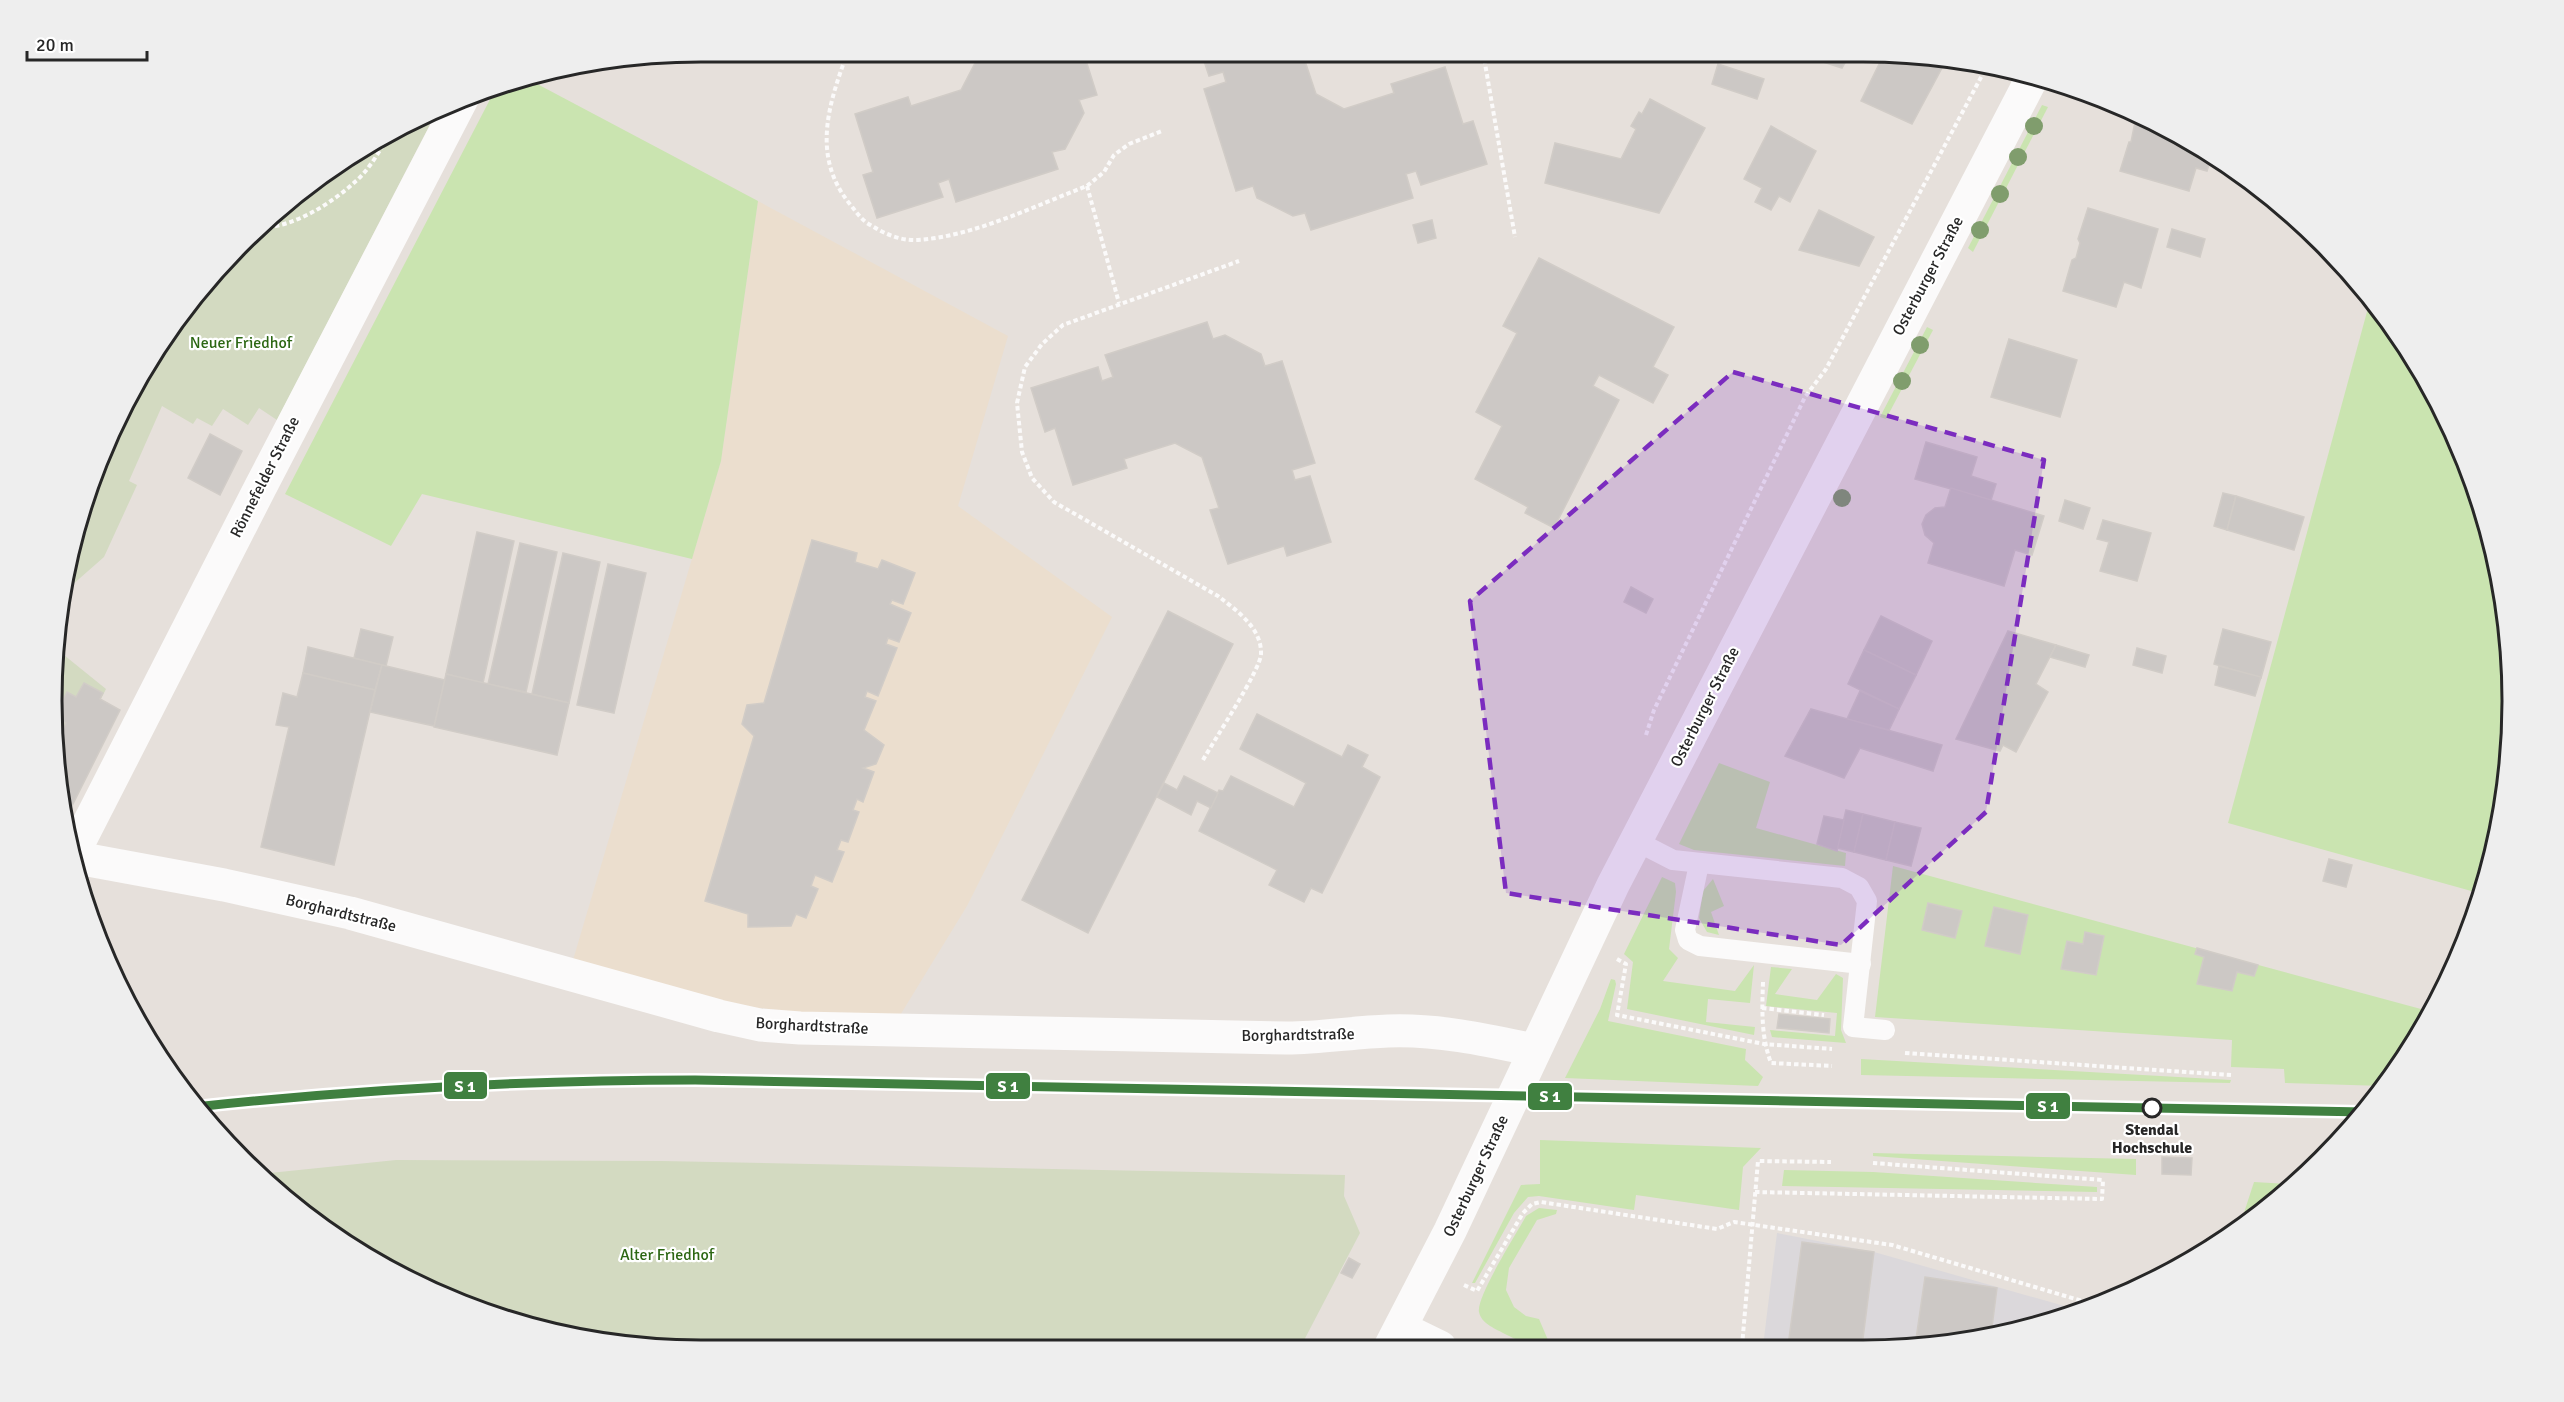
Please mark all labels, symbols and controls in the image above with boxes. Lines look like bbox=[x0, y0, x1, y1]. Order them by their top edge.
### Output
scale bar bbox=[27, 24, 147, 62]
text: 20 m bbox=[36, 34, 74, 56]
street label: Osterburger Straße bbox=[1888, 213, 1968, 339]
park label: Neuer Friedhof bbox=[190, 333, 293, 353]
street label: Rönnefelder Straße bbox=[226, 413, 304, 541]
street label: Osterburger Straße bbox=[1666, 644, 1744, 770]
street label: Borghardtstraße bbox=[284, 890, 398, 936]
street label: Borghardtstraße bbox=[755, 1013, 869, 1039]
street label: Borghardtstraße bbox=[1241, 1024, 1355, 1046]
line badge: S 1 bbox=[443, 1071, 488, 1100]
line badge: S 1 bbox=[985, 1072, 1031, 1100]
text: S 1 bbox=[454, 1077, 476, 1097]
text: S 1 bbox=[997, 1077, 1019, 1097]
line badge: S 1 bbox=[1527, 1082, 1573, 1111]
text: S 1 bbox=[1539, 1087, 1561, 1107]
line badge: S 1 bbox=[2025, 1092, 2071, 1120]
text: S 1 bbox=[2037, 1097, 2059, 1117]
marker: Stendal Hochschule bbox=[2142, 1098, 2162, 1118]
street label: Osterburger Straße bbox=[1439, 1112, 1513, 1240]
place label: Stendal Hochschule bbox=[2112, 1120, 2192, 1158]
park label: Alter Friedhof bbox=[620, 1245, 715, 1265]

